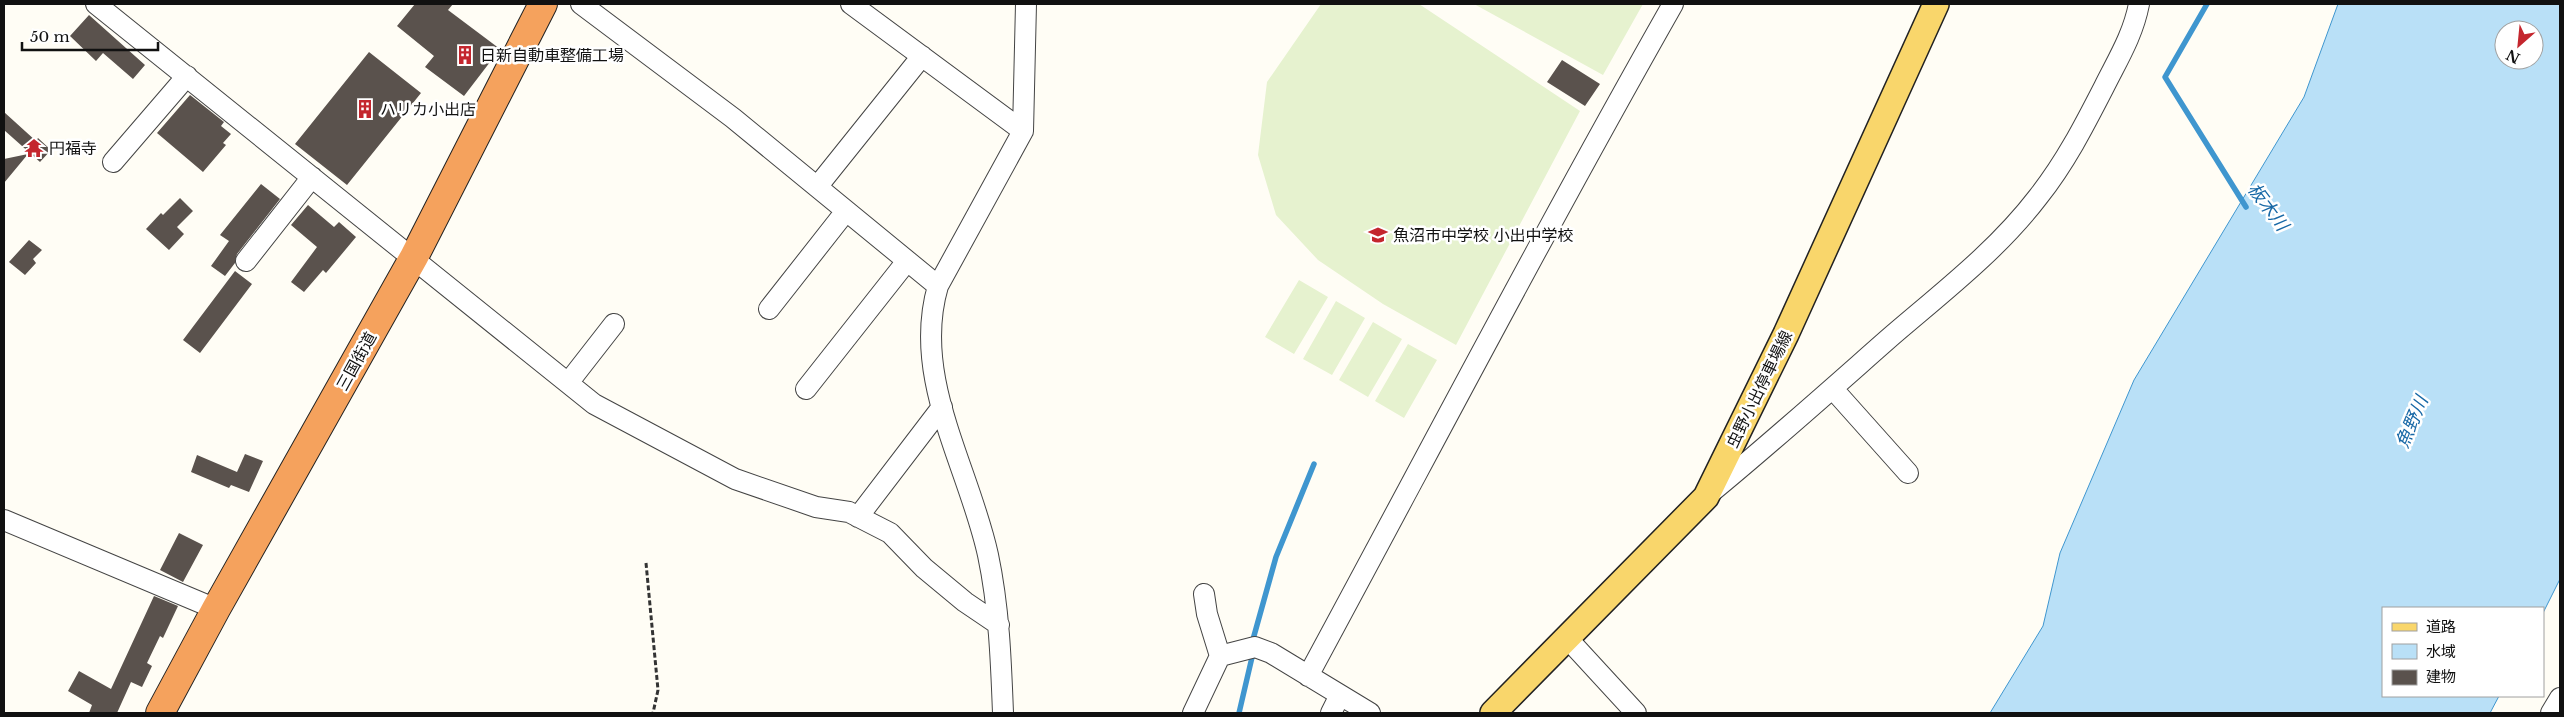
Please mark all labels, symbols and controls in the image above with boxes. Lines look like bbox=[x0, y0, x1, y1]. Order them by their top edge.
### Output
scale bar bbox=[22, 20, 159, 52]
north arrow bbox=[2494, 20, 2544, 70]
text: 50 m bbox=[30, 27, 70, 46]
building icon: 日新自動車整備工場 bbox=[454, 44, 476, 66]
place label: 日新自動車整備工場 bbox=[480, 45, 624, 65]
text: N bbox=[2503, 46, 2523, 68]
building icon: ハリカ小出店 bbox=[354, 98, 376, 120]
place label: ハリカ小出店 bbox=[380, 99, 476, 119]
temple icon: 円福寺 bbox=[23, 137, 45, 159]
place label: 円福寺 bbox=[49, 138, 97, 158]
water label: 板木川 bbox=[2243, 179, 2294, 237]
school or university icon: 魚沼市中学校 小出中学校 bbox=[1367, 224, 1389, 246]
place label: 魚沼市中学校 小出中学校 bbox=[1393, 225, 1574, 245]
street label: 虫野小出停車場線 bbox=[1722, 327, 1796, 451]
street label: 三国街道 bbox=[332, 328, 380, 394]
water label: 魚野川 bbox=[2391, 391, 2433, 451]
legend bbox=[2382, 607, 2544, 697]
text: 道路 bbox=[2426, 617, 2456, 636]
text: 水域 bbox=[2426, 642, 2456, 661]
text: 建物 bbox=[2426, 667, 2456, 686]

